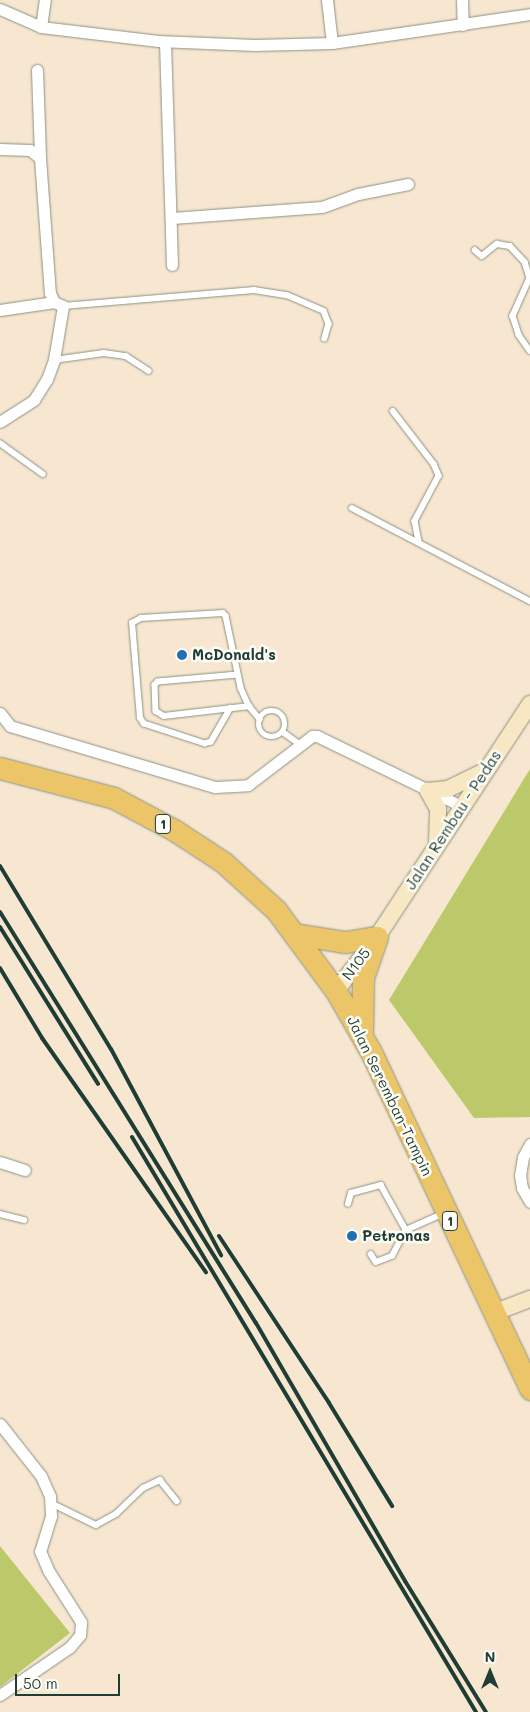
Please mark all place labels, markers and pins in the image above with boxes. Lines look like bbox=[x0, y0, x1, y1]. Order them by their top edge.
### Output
place label: McDonald's bbox=[192, 646, 276, 664]
marker: McDonald's bbox=[176, 649, 188, 661]
place label: Petronas bbox=[362, 1227, 430, 1245]
marker: Petronas bbox=[346, 1230, 358, 1242]

